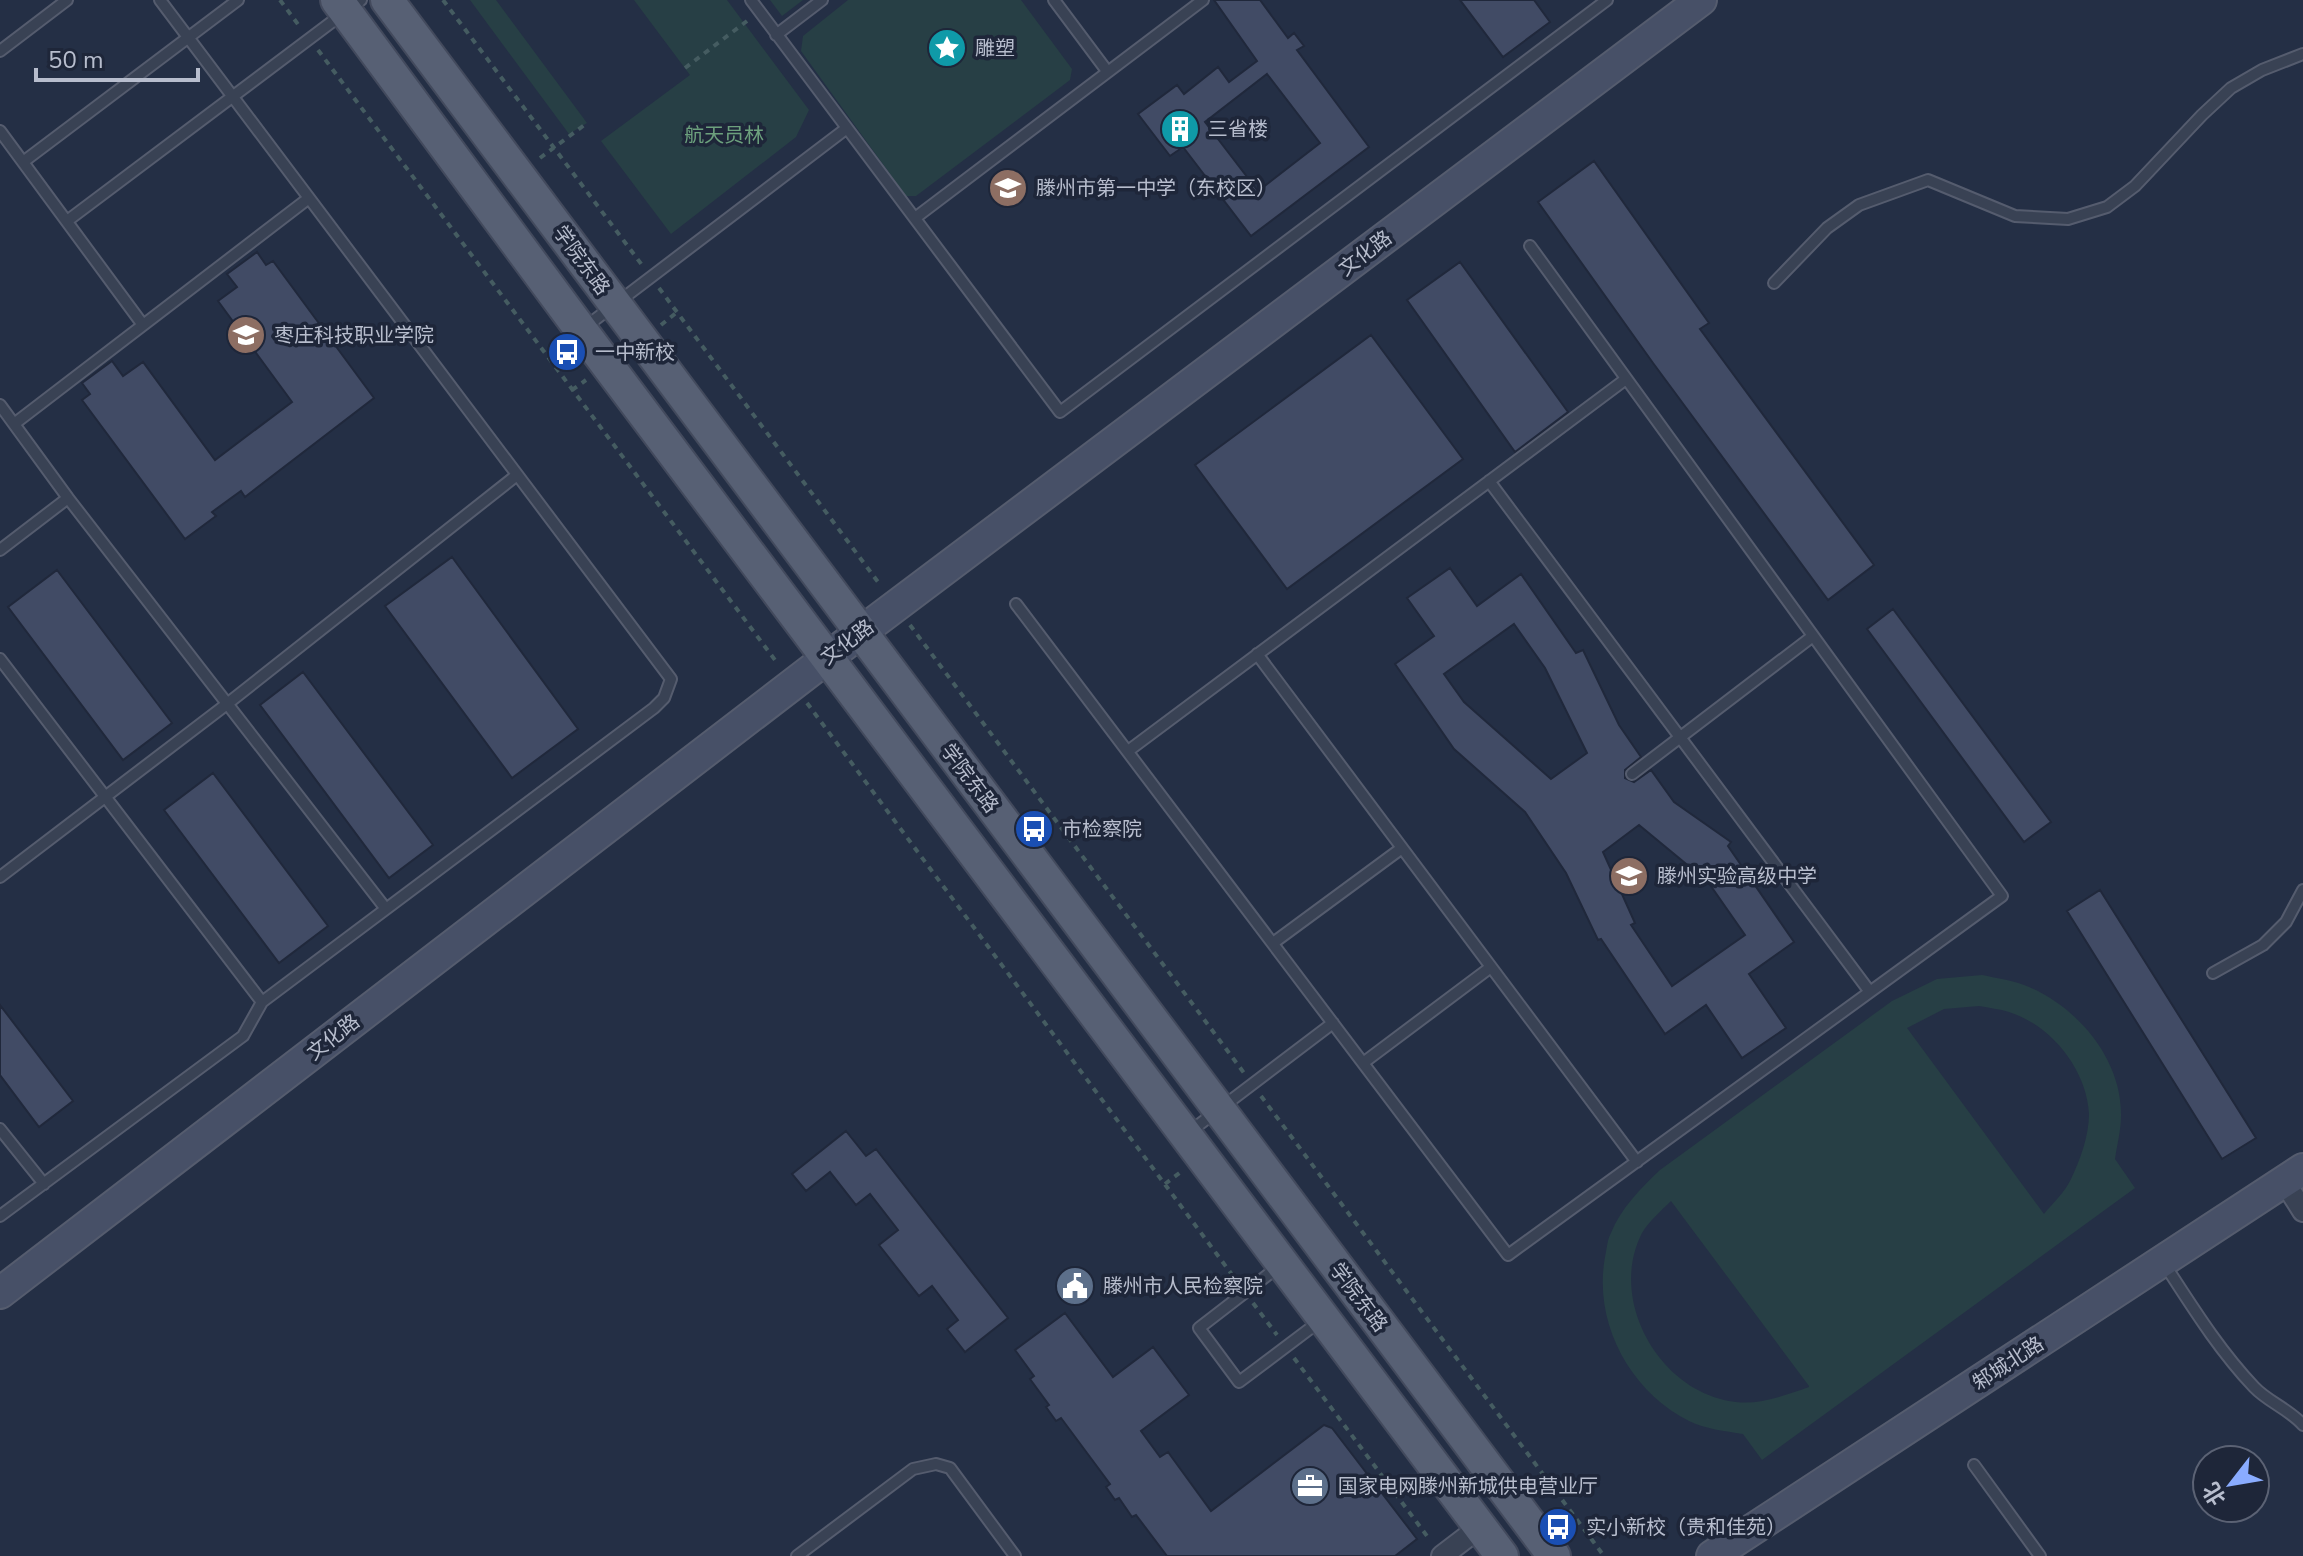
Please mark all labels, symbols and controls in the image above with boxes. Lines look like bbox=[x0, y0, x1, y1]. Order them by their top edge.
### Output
place icon: 雕塑 bbox=[926, 27, 968, 69]
scale bar bbox=[36, 32, 198, 82]
place label: 雕塑 bbox=[975, 35, 1015, 62]
text: 50 m bbox=[48, 44, 104, 76]
building icon: 三省楼 bbox=[1159, 108, 1201, 150]
place label: 三省楼 bbox=[1208, 116, 1268, 143]
park label: 航天员林 bbox=[684, 122, 764, 149]
school or university icon: 滕州市第一中学（东校区） bbox=[987, 167, 1029, 209]
place label: 滕州市第一中学（东校区） bbox=[1036, 175, 1276, 202]
street label: 学院东路 bbox=[547, 220, 616, 301]
street label: 文化路 bbox=[1333, 225, 1397, 282]
school or university icon: 枣庄科技职业学院 bbox=[225, 314, 267, 356]
place label: 枣庄科技职业学院 bbox=[274, 322, 434, 349]
bus stop icon: 一中新校 bbox=[546, 331, 588, 373]
place label: 一中新校 bbox=[595, 339, 675, 366]
street label: 文化路 bbox=[815, 614, 879, 671]
street label: 学院东路 bbox=[935, 738, 1004, 818]
bus stop icon: 市检察院 bbox=[1013, 808, 1055, 850]
place label: 市检察院 bbox=[1062, 816, 1142, 843]
school or university icon: 滕州实验高级中学 bbox=[1608, 855, 1650, 897]
place label: 滕州实验高级中学 bbox=[1657, 863, 1817, 890]
street label: 文化路 bbox=[301, 1008, 365, 1067]
street label: 学院东路 bbox=[1324, 1257, 1393, 1337]
public building icon: 滕州市人民检察院 bbox=[1054, 1265, 1096, 1307]
place label: 滕州市人民检察院 bbox=[1103, 1273, 1263, 1300]
street label: 邾城北路 bbox=[1967, 1330, 2049, 1397]
north arrow bbox=[2191, 1444, 2271, 1524]
office icon: 国家电网滕州新城供电营业厅 bbox=[1289, 1465, 1331, 1507]
place label: 国家电网滕州新城供电营业厅 bbox=[1338, 1473, 1598, 1500]
text: 北 bbox=[2196, 1477, 2233, 1511]
bus stop icon: 实小新校（贵和佳苑） bbox=[1537, 1506, 1579, 1548]
place label: 实小新校（贵和佳苑） bbox=[1586, 1514, 1786, 1541]

